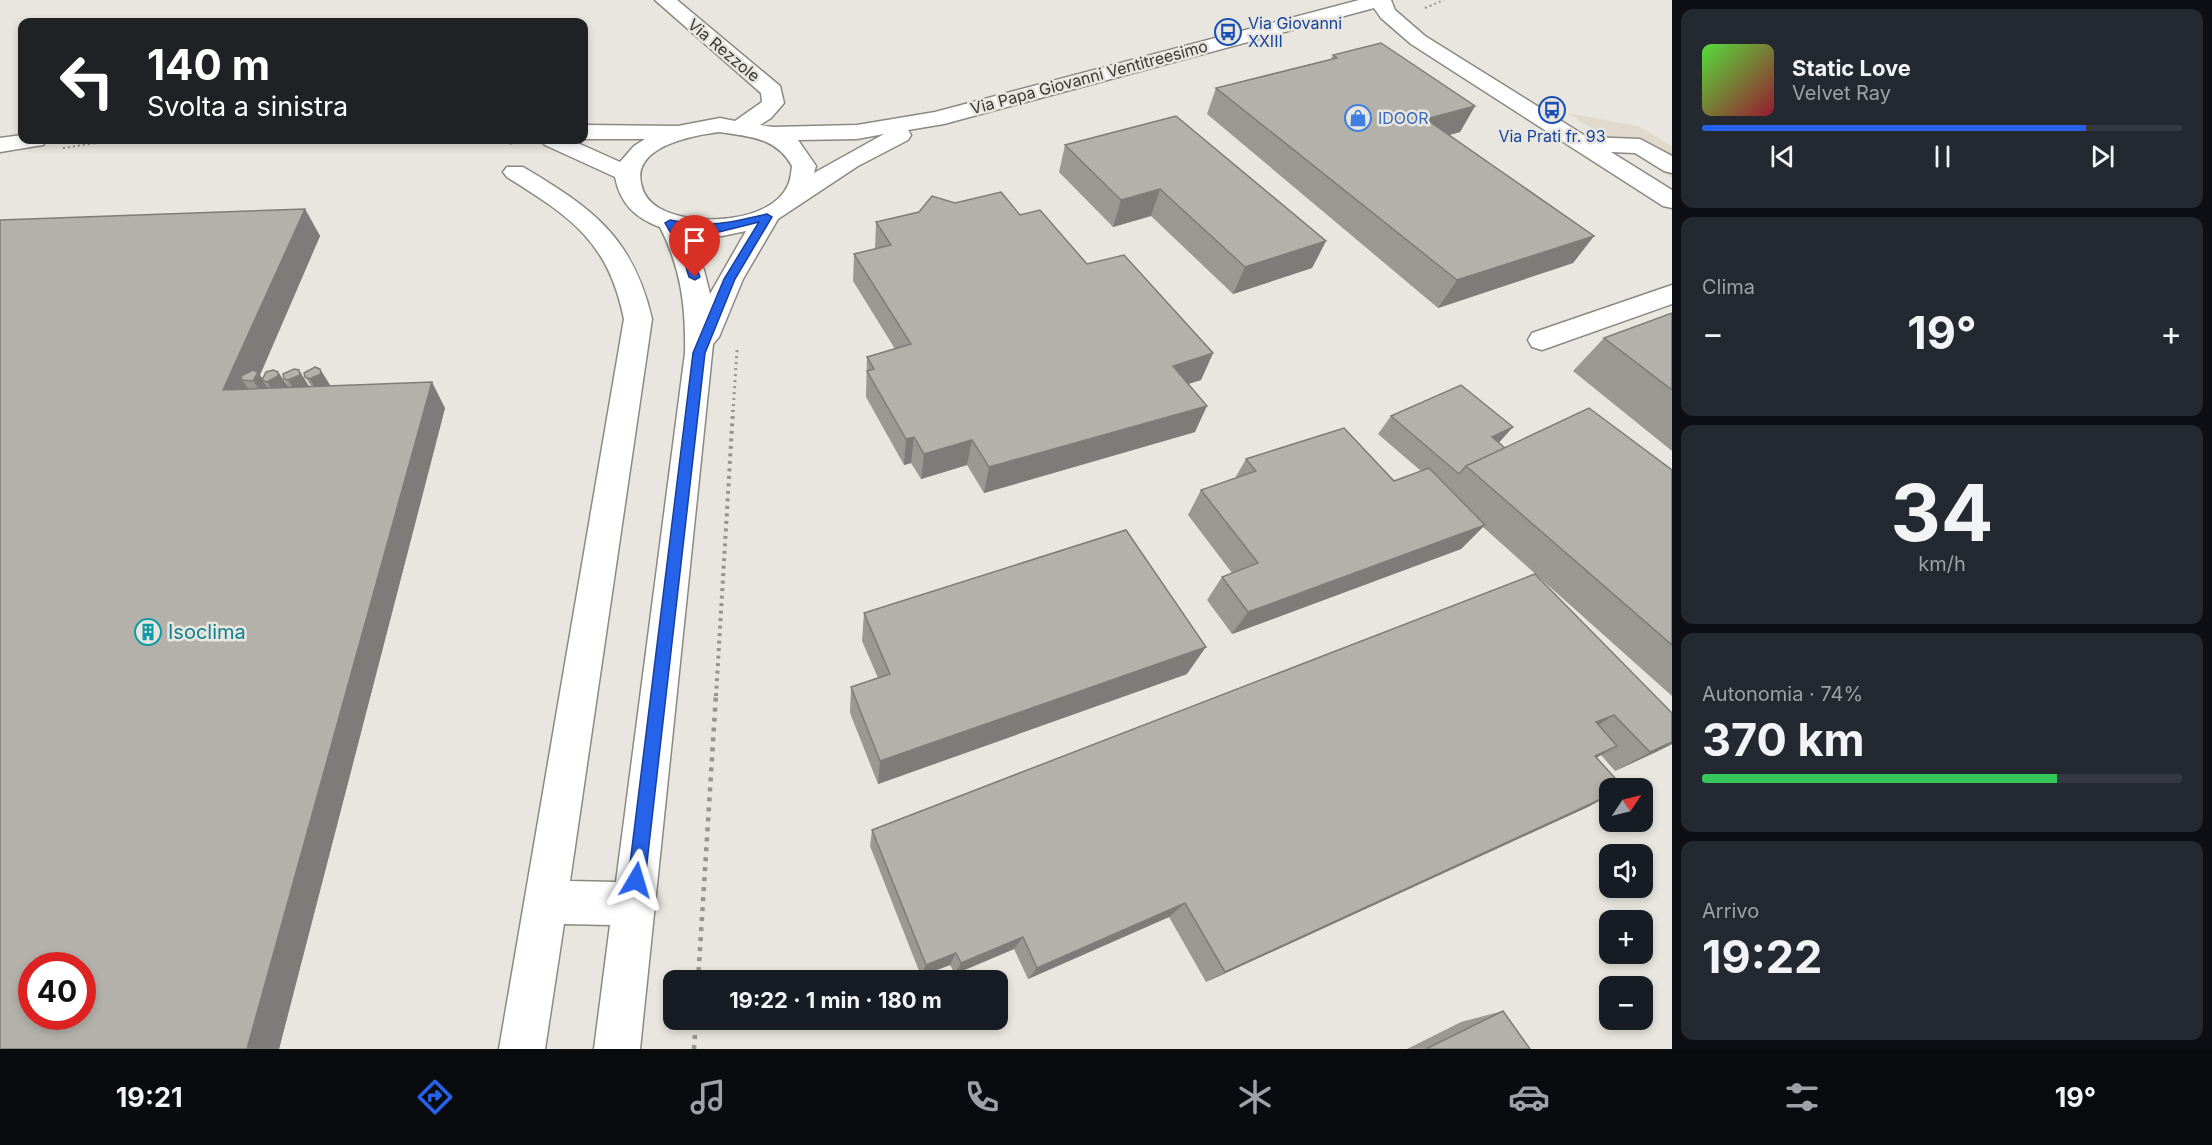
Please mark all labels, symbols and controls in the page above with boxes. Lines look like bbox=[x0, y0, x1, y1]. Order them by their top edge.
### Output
place label: Via Giovanni XXIII bbox=[1248, 13, 1342, 51]
street label: Via Rezzole bbox=[684, 14, 764, 86]
bus stop icon: Via Giovanni XXIII bbox=[1213, 17, 1243, 47]
street label: Via Papa Giovanni Ventitreesimo bbox=[968, 36, 1210, 118]
text: 140 m bbox=[147, 39, 270, 90]
icon: left bbox=[48, 42, 126, 120]
text: Static Love bbox=[1792, 55, 1911, 81]
text: Velvet Ray bbox=[1792, 81, 1891, 105]
text: Svolta a sinistra bbox=[147, 90, 348, 123]
bus stop icon: Via Prati fr. 93 bbox=[1537, 95, 1567, 125]
shop icon: IDOOR bbox=[1343, 103, 1373, 133]
place label: IDOOR bbox=[1378, 108, 1429, 128]
place label: Via Prati fr. 93 bbox=[1498, 126, 1606, 146]
icon: previous bbox=[1766, 140, 1799, 173]
icon: pause bbox=[1926, 140, 1959, 173]
icon: next bbox=[2086, 140, 2119, 173]
pin bbox=[669, 215, 720, 277]
icon: arrive bbox=[678, 224, 711, 257]
text: Clima bbox=[1702, 275, 1755, 299]
text: 19° bbox=[1907, 305, 1977, 360]
text: − bbox=[1702, 313, 1724, 353]
text: + bbox=[2160, 313, 2182, 353]
text: 34 bbox=[1890, 465, 1994, 560]
text: km/h bbox=[1918, 552, 1966, 576]
building icon: Isoclima bbox=[133, 617, 163, 647]
place label: Isoclima bbox=[168, 620, 246, 644]
text: Autonomia · 74% bbox=[1702, 682, 1863, 706]
text: 370 km bbox=[1702, 712, 1865, 767]
north arrow bbox=[1599, 778, 1653, 832]
map controls bbox=[1599, 778, 1653, 1030]
button: sound bbox=[1599, 844, 1653, 898]
position arrow bbox=[604, 848, 668, 912]
text: Arrivo bbox=[1702, 899, 1759, 923]
button: + bbox=[1599, 910, 1653, 964]
text: 19:22 bbox=[1702, 929, 1822, 984]
speed limit sign: 40 bbox=[18, 952, 96, 1030]
button: − bbox=[1599, 976, 1653, 1030]
text: 19:22 · 1 min · 180 m bbox=[729, 987, 942, 1013]
icon: directions bbox=[414, 1076, 456, 1118]
icon: music bbox=[687, 1076, 729, 1118]
icon: phone bbox=[961, 1076, 1003, 1118]
icon: climate bbox=[1234, 1076, 1276, 1118]
icon: car bbox=[1508, 1076, 1550, 1118]
icon: filters bbox=[1781, 1076, 1823, 1118]
text: 19:21 bbox=[116, 1081, 183, 1114]
text: 19° bbox=[2055, 1081, 2096, 1114]

